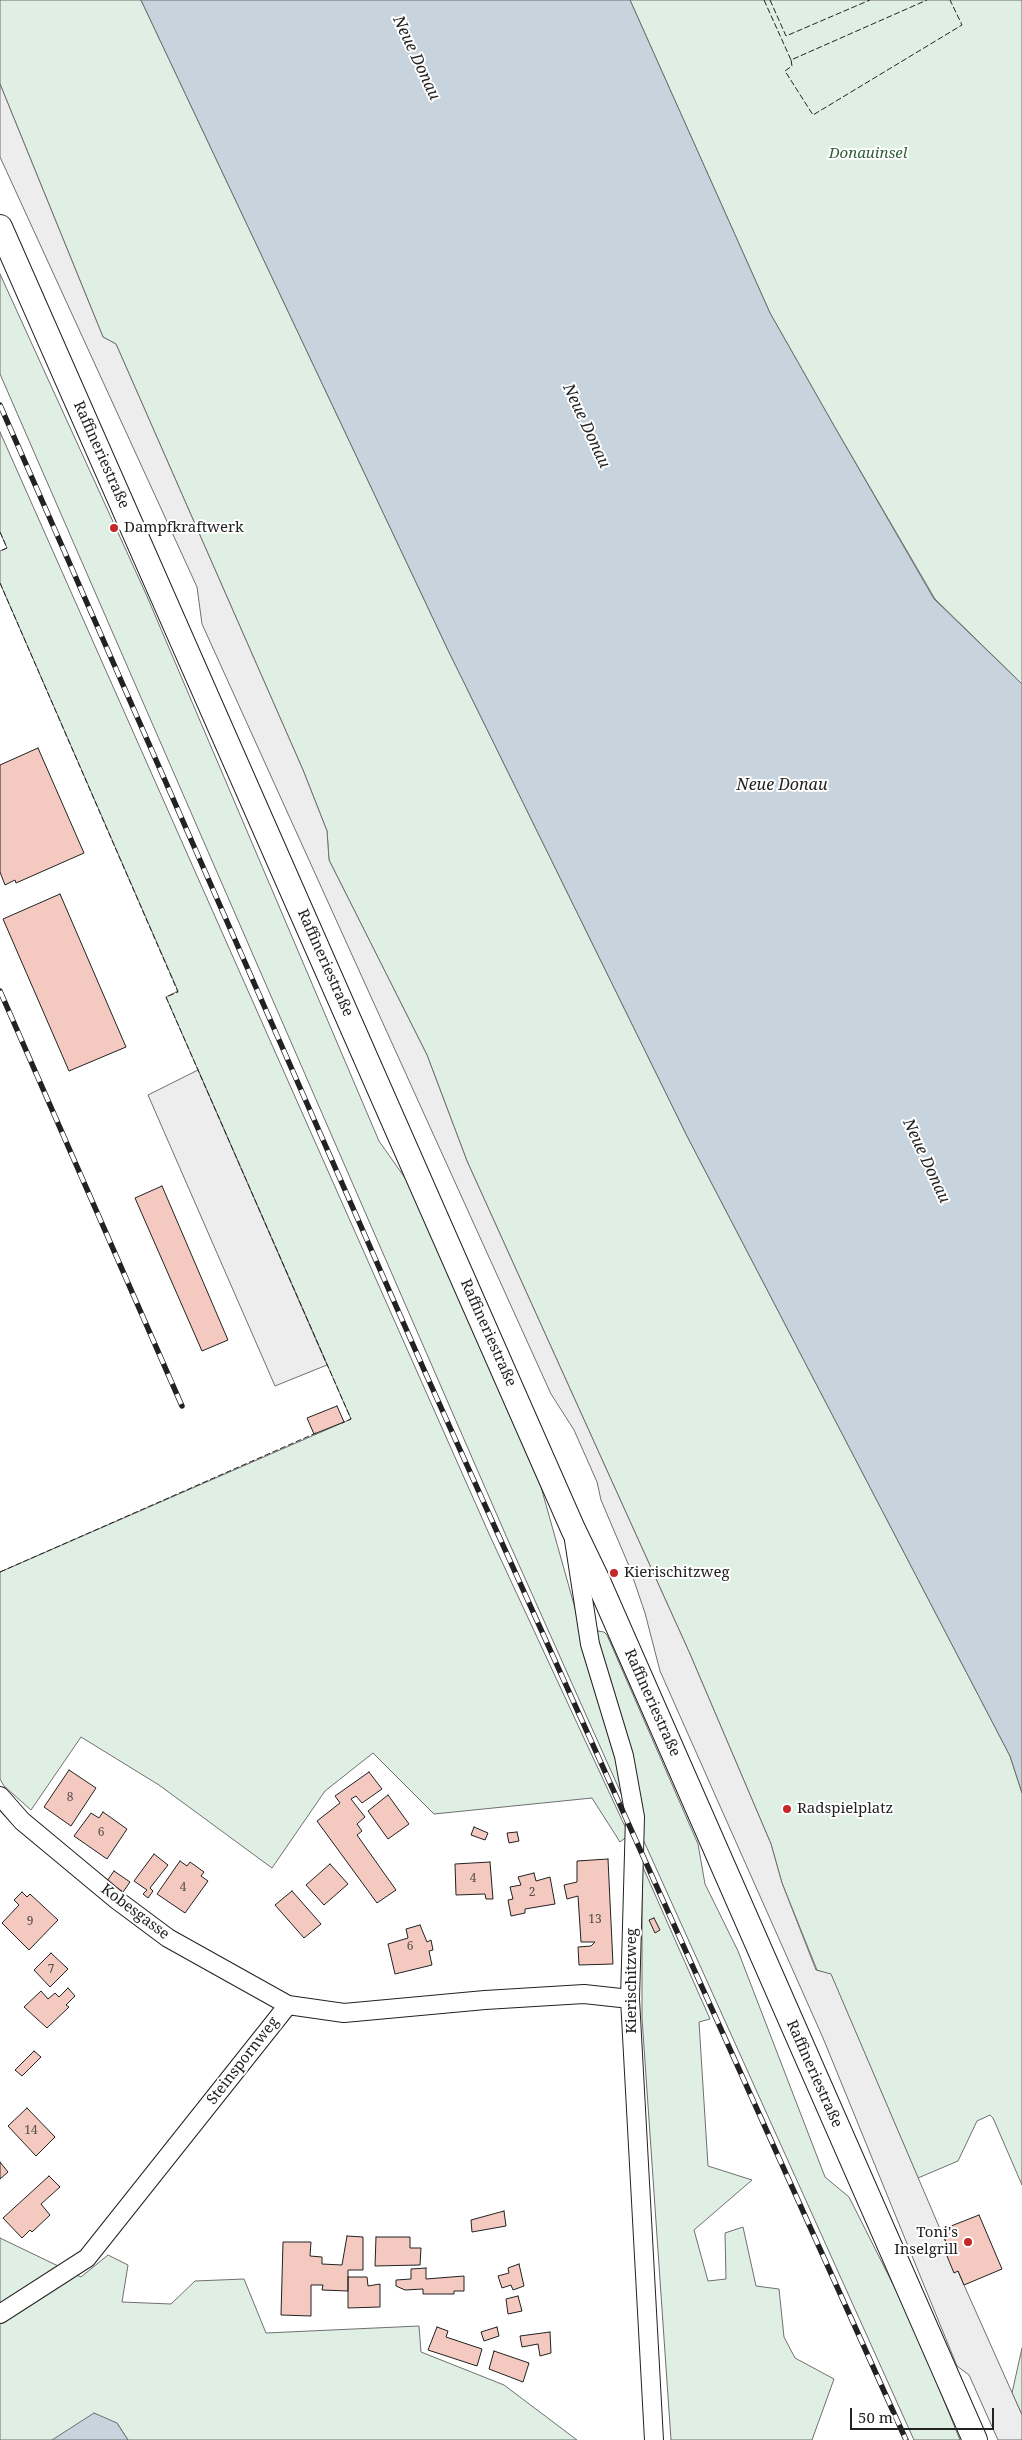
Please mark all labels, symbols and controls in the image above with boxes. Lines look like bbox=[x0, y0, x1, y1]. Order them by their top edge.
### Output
water label: Neue Donau bbox=[388, 13, 444, 103]
park label: Donauinsel bbox=[829, 145, 907, 163]
water label: Neue Donau bbox=[558, 381, 614, 471]
street label: Raffineriestraße bbox=[69, 398, 133, 512]
place label: Dampfkraftwerk bbox=[124, 519, 244, 537]
marker: Dampfkraftwerk bbox=[108, 522, 120, 534]
water label: Neue Donau bbox=[737, 775, 827, 795]
street label: Raffineriestraße bbox=[293, 906, 357, 1020]
water label: Neue Donau bbox=[898, 1116, 954, 1206]
street label: Raffineriestraße bbox=[456, 1276, 520, 1390]
place label: Kierischitzweg bbox=[624, 1564, 730, 1582]
marker: Kierischitzweg bbox=[608, 1567, 620, 1579]
street label: Raffineriestraße bbox=[620, 1646, 684, 1760]
house number: 8 bbox=[67, 1791, 73, 1805]
place label: Radspielplatz bbox=[797, 1800, 893, 1818]
marker: Radspielplatz bbox=[781, 1803, 793, 1815]
house number: 6 bbox=[98, 1826, 104, 1840]
house number: 4 bbox=[470, 1872, 476, 1886]
street label: Kobesgasse bbox=[97, 1880, 173, 1944]
house number: 4 bbox=[180, 1881, 186, 1895]
house number: 2 bbox=[529, 1886, 535, 1900]
house number: 13 bbox=[588, 1913, 602, 1927]
house number: 9 bbox=[27, 1915, 33, 1929]
street label: Kierischitzweg bbox=[623, 1928, 641, 2034]
house number: 6 bbox=[407, 1940, 413, 1954]
house number: 7 bbox=[48, 1963, 54, 1977]
street label: Steinspornweg bbox=[203, 2014, 283, 2108]
street label: Raffineriestraße bbox=[782, 2017, 846, 2131]
house number: 14 bbox=[24, 2124, 38, 2138]
place label: Toni's Inselgrill bbox=[894, 2224, 958, 2259]
marker: Toni's Inselgrill bbox=[962, 2236, 974, 2248]
scale bar bbox=[852, 2398, 996, 2430]
text: 50 m bbox=[858, 2407, 893, 2427]

